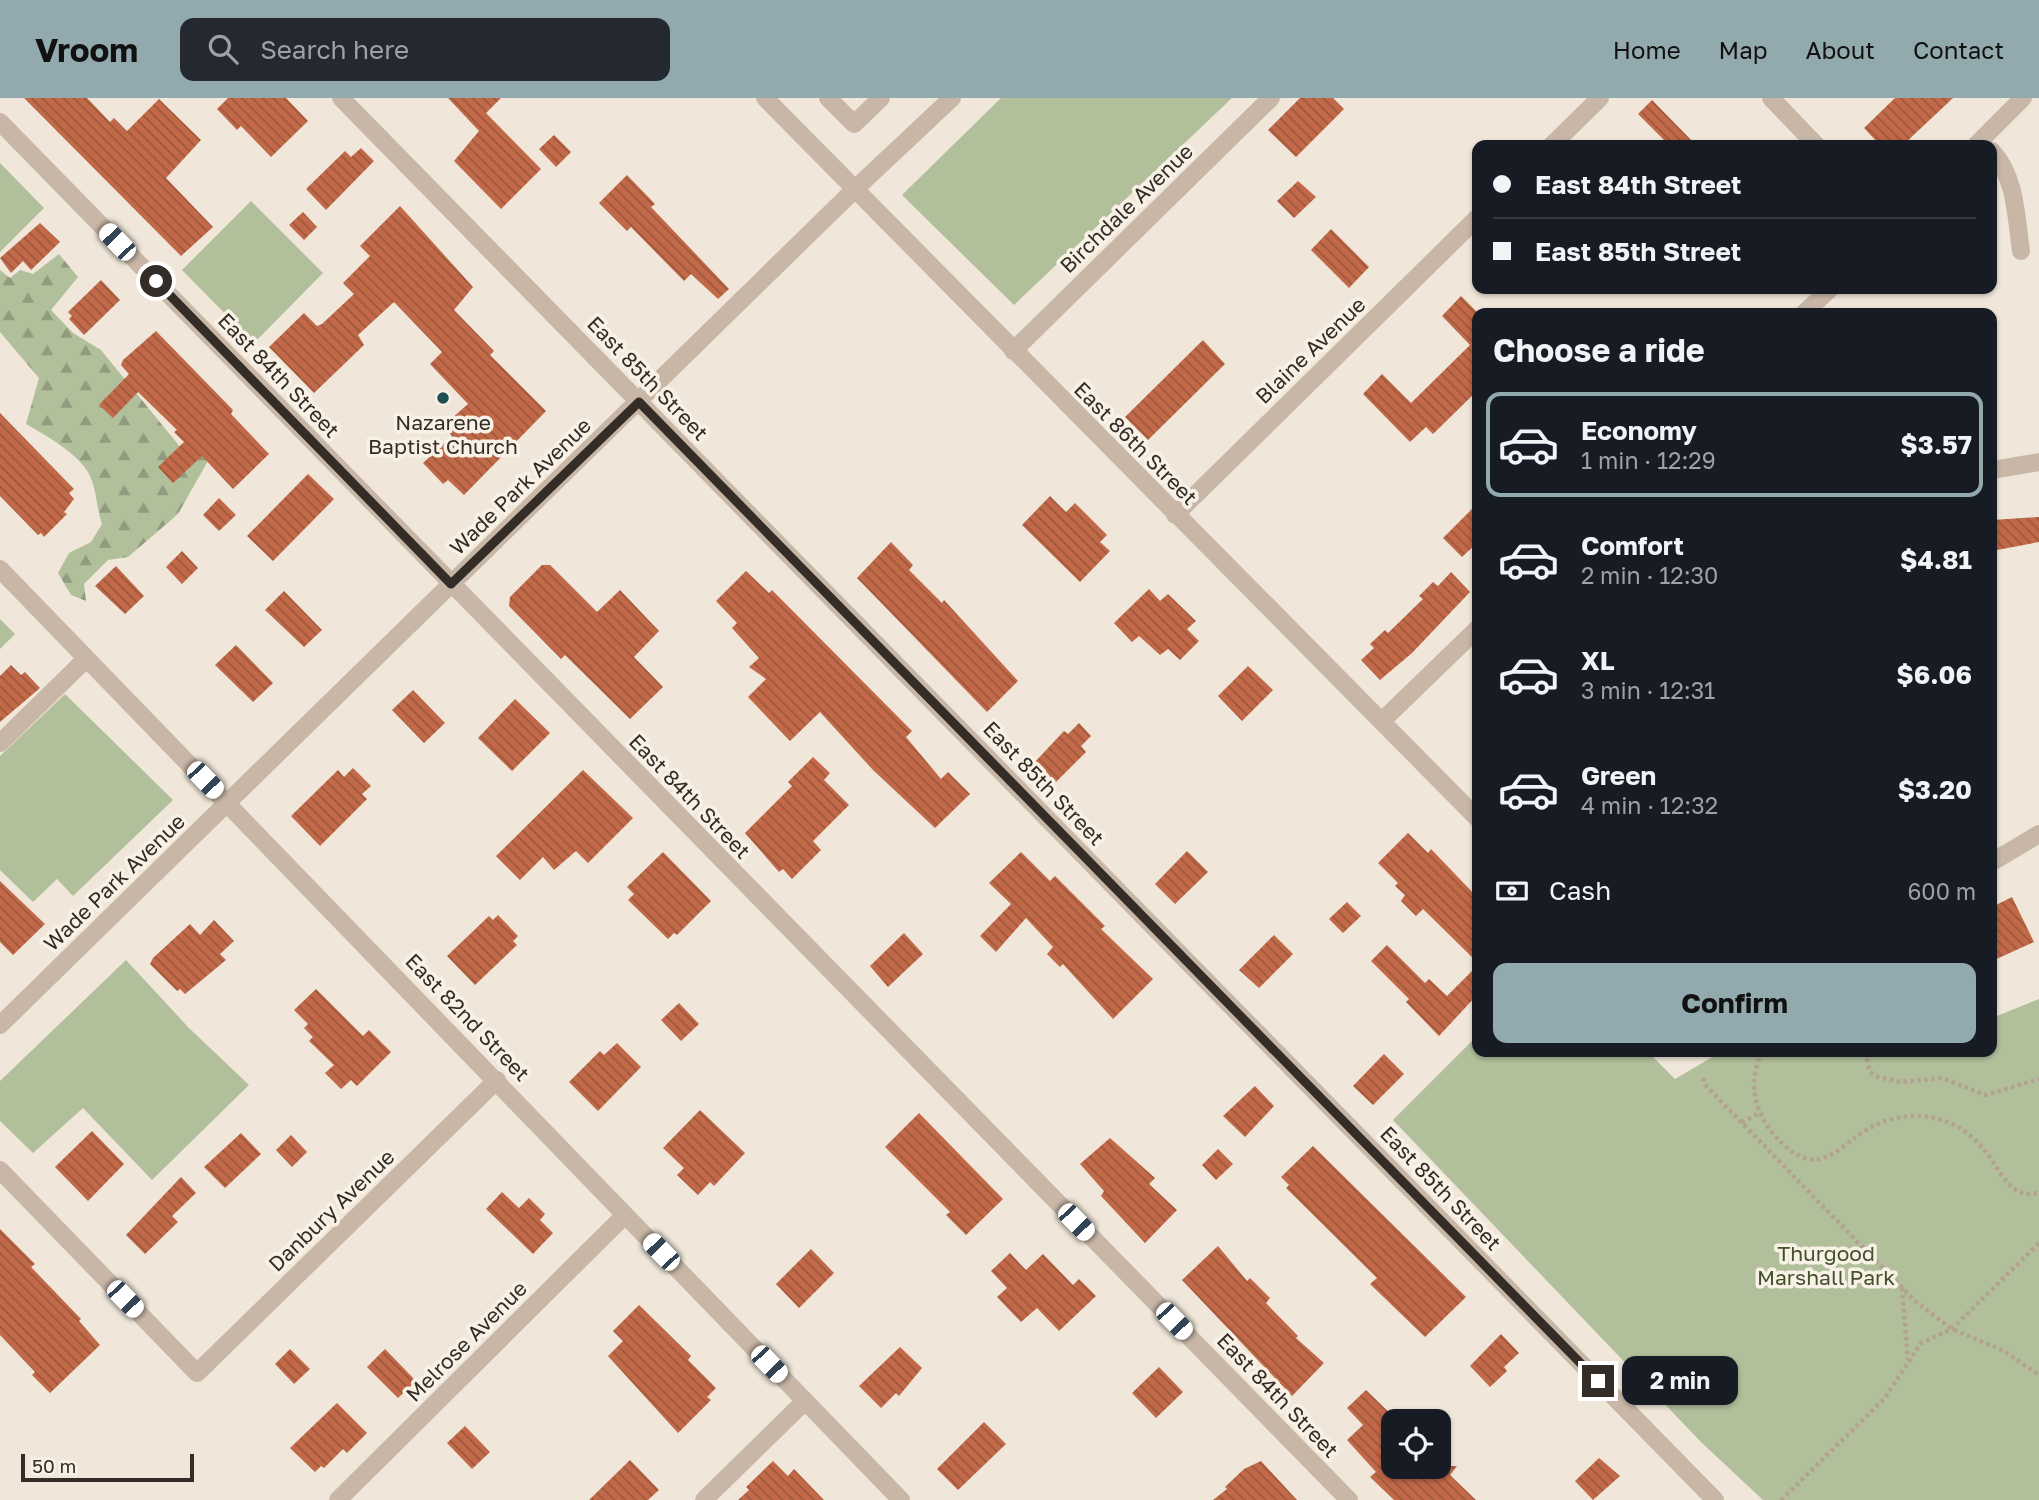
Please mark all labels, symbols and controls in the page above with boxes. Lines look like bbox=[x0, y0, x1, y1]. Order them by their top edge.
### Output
search box bbox=[180, 18, 670, 81]
text: Vroom bbox=[35, 30, 138, 69]
icon: search bbox=[204, 30, 242, 68]
text: Search here bbox=[260, 34, 409, 65]
text: Home bbox=[1613, 35, 1681, 64]
text: Map bbox=[1719, 35, 1768, 64]
text: About bbox=[1806, 35, 1875, 64]
text: Contact bbox=[1913, 35, 2004, 64]
street label: Birchdale Avenue bbox=[1054, 138, 1198, 278]
text: East 84th Street bbox=[1535, 169, 1741, 200]
car bbox=[95, 220, 140, 264]
text: East 85th Street bbox=[1535, 236, 1741, 267]
route start bbox=[140, 265, 172, 297]
street label: Blaine Avenue bbox=[1250, 291, 1370, 409]
street label: East 84th Street bbox=[213, 307, 345, 443]
street label: East 85th Street bbox=[582, 310, 714, 446]
text: Choose a ride bbox=[1493, 331, 1705, 369]
street label: East 86th Street bbox=[1069, 376, 1203, 510]
marker: Nazarene Baptist Church bbox=[435, 390, 451, 406]
place label: Nazarene Baptist Church bbox=[368, 409, 518, 459]
street label: Wade Park Avenue bbox=[444, 412, 596, 560]
icon: car bbox=[1497, 413, 1560, 476]
text: Economy bbox=[1581, 415, 1697, 446]
text: $3.57 bbox=[1900, 429, 1972, 460]
text: 1 min · 12:29 bbox=[1581, 446, 1716, 474]
icon: car bbox=[1497, 528, 1560, 591]
text: Comfort bbox=[1581, 530, 1684, 561]
text: $4.81 bbox=[1900, 544, 1972, 575]
text: 2 min · 12:30 bbox=[1581, 561, 1718, 589]
icon: car bbox=[1497, 643, 1560, 706]
text: XL bbox=[1581, 645, 1615, 676]
text: $6.06 bbox=[1896, 659, 1972, 690]
text: 3 min · 12:31 bbox=[1581, 676, 1715, 704]
street label: East 85th Street bbox=[978, 715, 1110, 851]
street label: East 84th Street bbox=[624, 728, 756, 864]
car bbox=[183, 758, 228, 802]
icon: car bbox=[1497, 758, 1560, 821]
text: Green bbox=[1581, 760, 1656, 791]
text: $3.20 bbox=[1898, 774, 1972, 805]
text: 4 min · 12:32 bbox=[1581, 791, 1718, 819]
street label: Wade Park Avenue bbox=[38, 808, 190, 956]
icon: cash bbox=[1493, 872, 1531, 910]
text: Cash bbox=[1549, 875, 1611, 906]
text: 600 m bbox=[1907, 877, 1976, 905]
street label: East 82nd Street bbox=[400, 948, 536, 1086]
button: Confirm bbox=[1493, 963, 1976, 1043]
street label: East 85th Street bbox=[1375, 1120, 1507, 1256]
street label: Danbury Avenue bbox=[263, 1143, 399, 1277]
car bbox=[1054, 1200, 1099, 1244]
car bbox=[639, 1230, 684, 1274]
park label: Thurgood Marshall Park bbox=[1757, 1240, 1895, 1290]
street label: Melrose Avenue bbox=[400, 1275, 532, 1407]
car bbox=[103, 1277, 148, 1321]
car bbox=[1152, 1299, 1197, 1343]
street label: East 84th Street bbox=[1212, 1327, 1344, 1463]
car bbox=[747, 1342, 792, 1386]
callout: 2 min bbox=[1622, 1356, 1738, 1406]
route end bbox=[1582, 1365, 1614, 1397]
text: 2 min bbox=[1650, 1366, 1710, 1394]
map controls bbox=[1381, 1409, 1451, 1479]
button: locate bbox=[1381, 1409, 1451, 1479]
scale bar bbox=[21, 1451, 194, 1483]
text: 50 m bbox=[32, 1454, 76, 1477]

